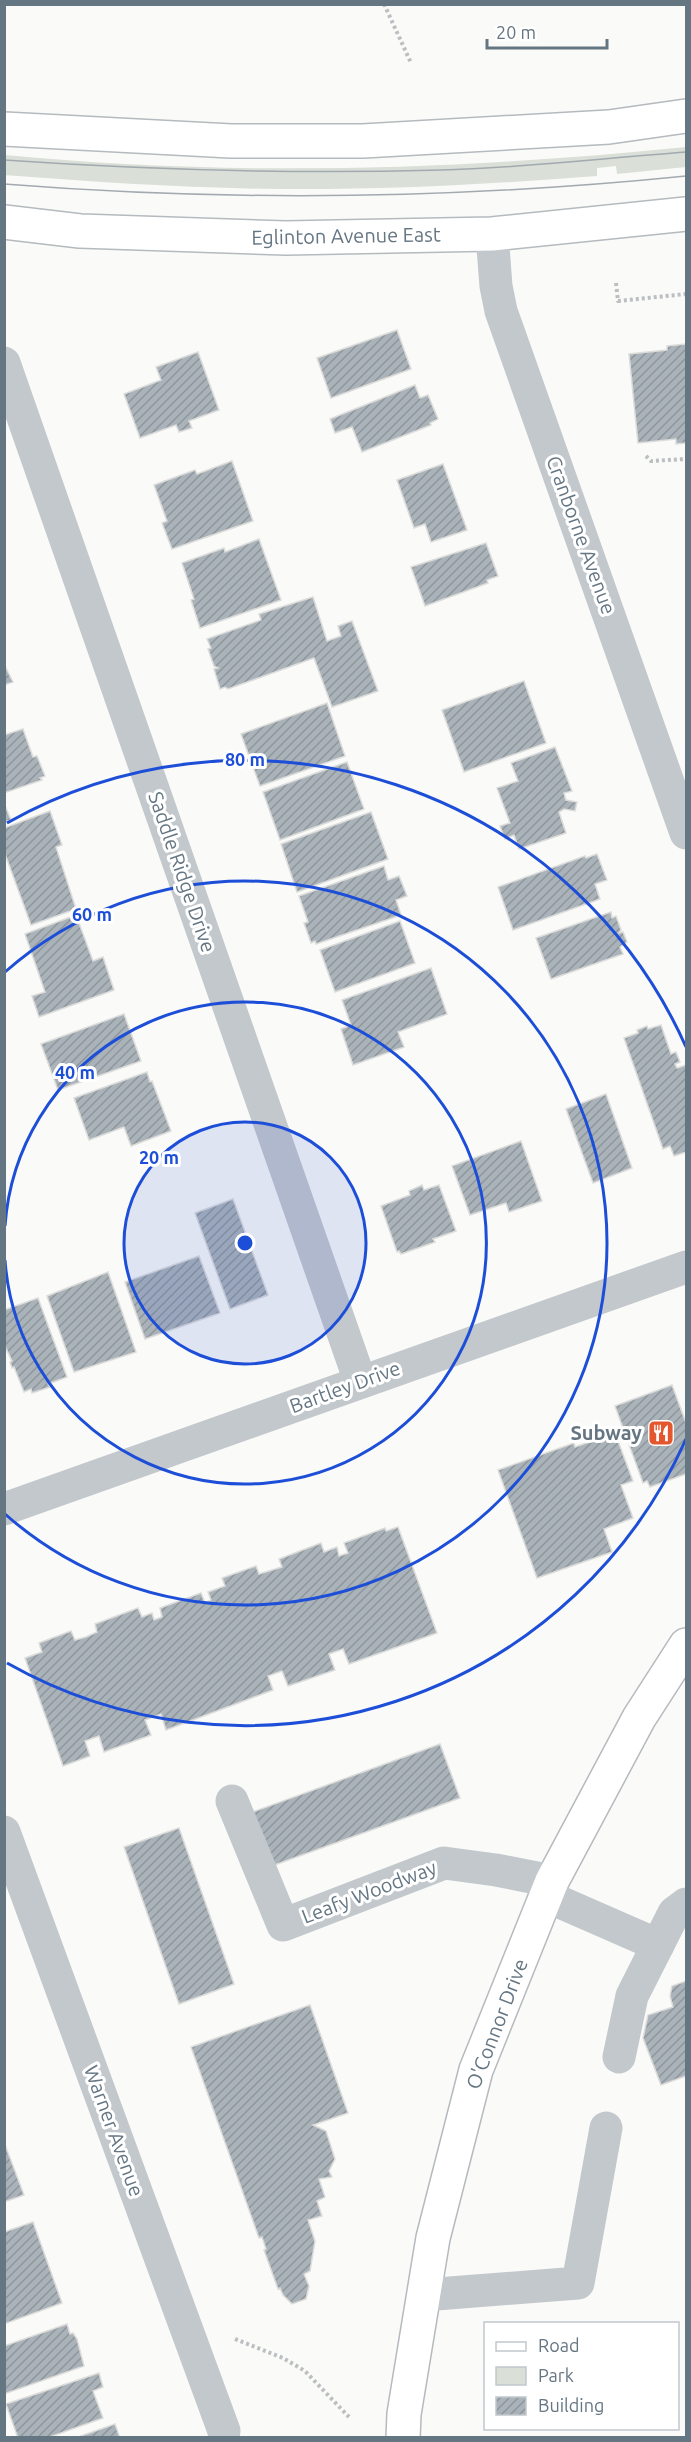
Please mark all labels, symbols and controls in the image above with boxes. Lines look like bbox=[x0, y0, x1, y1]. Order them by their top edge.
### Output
scale bar bbox=[487, 12, 607, 50]
text: 20 m bbox=[496, 22, 536, 42]
street label: Eglinton Avenue East bbox=[251, 222, 441, 249]
street label: Cranborne Avenue bbox=[542, 452, 621, 617]
text: 80 m bbox=[225, 749, 265, 769]
street label: Saddle Ridge Drive bbox=[144, 788, 221, 955]
text: 60 m bbox=[72, 904, 112, 924]
text: 40 m bbox=[55, 1062, 95, 1082]
text: 20 m bbox=[139, 1147, 179, 1167]
centre of rings bbox=[235, 1233, 255, 1253]
street label: Bartley Drive bbox=[286, 1356, 403, 1417]
restaurant icon: Subway bbox=[646, 1418, 676, 1448]
place label: Subway bbox=[570, 1421, 642, 1444]
street label: Leafy Woodway bbox=[298, 1855, 440, 1928]
street label: O'Connor Drive bbox=[461, 1955, 532, 2092]
street label: Warner Avenue bbox=[80, 2062, 149, 2200]
legend bbox=[484, 2322, 679, 2430]
text: Road bbox=[538, 2335, 580, 2355]
text: Park bbox=[538, 2365, 574, 2385]
text: Building bbox=[538, 2395, 604, 2415]

